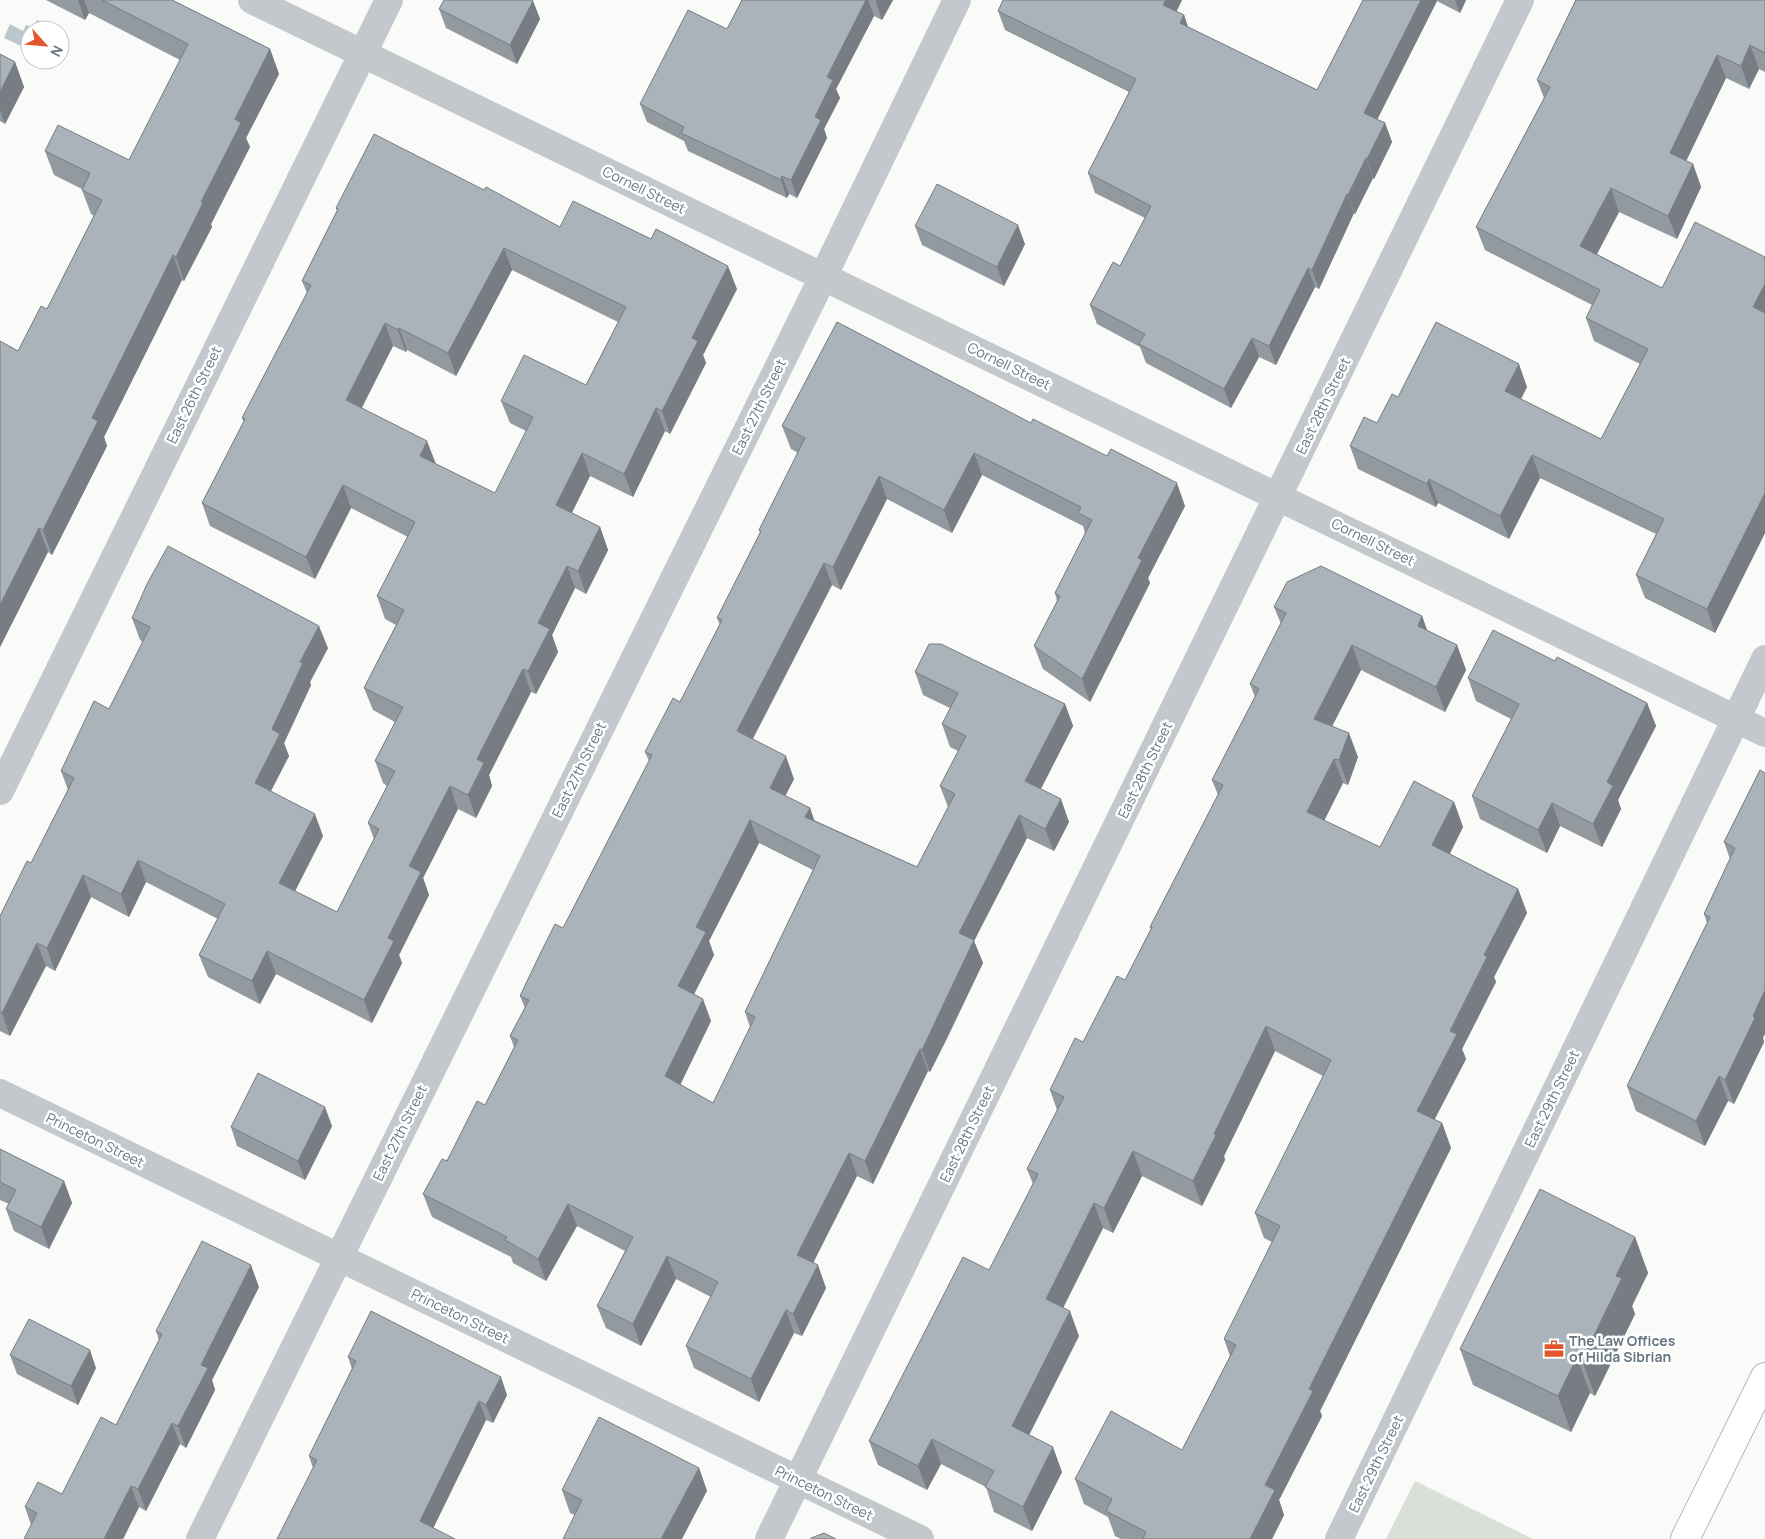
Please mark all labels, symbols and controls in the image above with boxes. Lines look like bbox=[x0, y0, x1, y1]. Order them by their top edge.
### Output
north arrow bbox=[20, 20, 70, 70]
text: N bbox=[46, 42, 68, 60]
street label: Cornell Street bbox=[599, 161, 689, 218]
street label: Cornell Street bbox=[964, 337, 1054, 394]
street label: East 26th Street bbox=[162, 343, 225, 447]
street label: East 28th Street bbox=[1291, 354, 1354, 457]
street label: East 27th Street bbox=[727, 355, 790, 458]
street label: Cornell Street bbox=[1328, 513, 1418, 570]
street label: East 27th Street bbox=[547, 718, 610, 821]
street label: East 28th Street bbox=[1113, 718, 1176, 821]
street label: East 29th Street bbox=[1520, 1047, 1583, 1151]
street label: East 27th Street bbox=[368, 1081, 431, 1184]
street label: East 28th Street bbox=[935, 1082, 998, 1185]
street label: Princeton Street bbox=[43, 1108, 148, 1172]
street label: Princeton Street bbox=[408, 1284, 513, 1348]
place label: The Law Offices of Hilda Sibrian bbox=[1569, 1331, 1676, 1366]
office icon: The Law Offices of Hilda Sibrian bbox=[1543, 1338, 1565, 1360]
street label: East 29th Street bbox=[1344, 1412, 1407, 1516]
street label: Princeton Street bbox=[772, 1461, 877, 1525]

